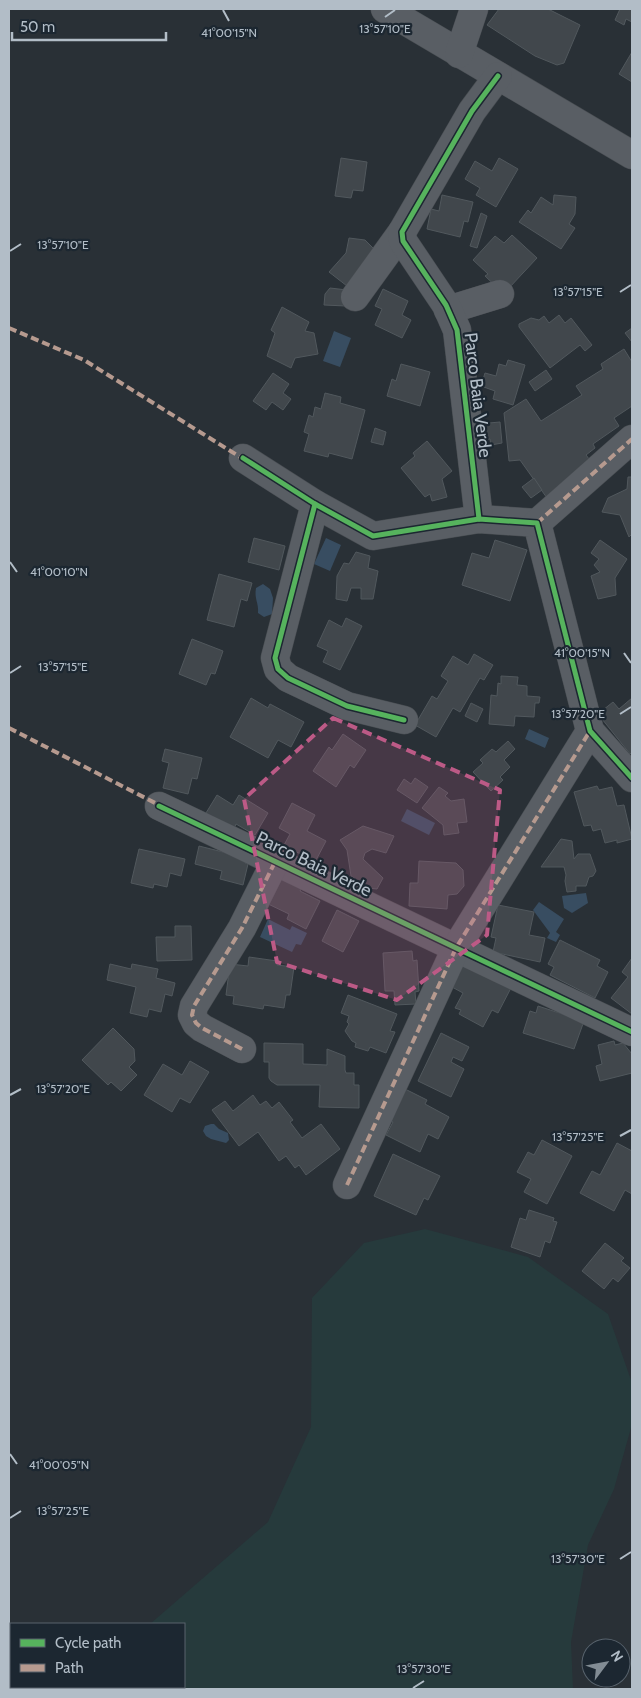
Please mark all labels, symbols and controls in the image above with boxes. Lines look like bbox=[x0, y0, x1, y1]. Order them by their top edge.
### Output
scale bar bbox=[12, 10, 166, 42]
text: 50 m bbox=[20, 18, 55, 36]
text: 13°57'10"E bbox=[359, 21, 411, 36]
text: 41°00'15"N bbox=[201, 25, 257, 40]
text: 13°57'10"E bbox=[37, 237, 89, 252]
text: 13°57'15"E bbox=[553, 284, 603, 299]
street label: Parco Baia Verde bbox=[459, 331, 497, 459]
text: 41°00'10"N bbox=[30, 564, 88, 579]
text: 41°00'15"N bbox=[554, 645, 610, 660]
text: 13°57'15"E bbox=[38, 659, 88, 674]
text: 13°57'20"E bbox=[551, 706, 605, 721]
street label: Parco Baia Verde bbox=[253, 827, 375, 901]
text: 13°57'20"E bbox=[36, 1081, 90, 1096]
text: 13°57'25"E bbox=[552, 1129, 604, 1144]
text: 41°00'05"N bbox=[29, 1457, 89, 1472]
text: 13°57'25"E bbox=[37, 1503, 89, 1518]
text: 13°57'30"E bbox=[551, 1551, 605, 1566]
legend bbox=[10, 1623, 185, 1688]
text: Cycle path bbox=[55, 1634, 121, 1652]
north arrow bbox=[581, 1638, 631, 1688]
text: N bbox=[607, 1647, 627, 1665]
text: Path bbox=[55, 1659, 84, 1677]
text: 13°57'30"E bbox=[397, 1661, 451, 1676]

